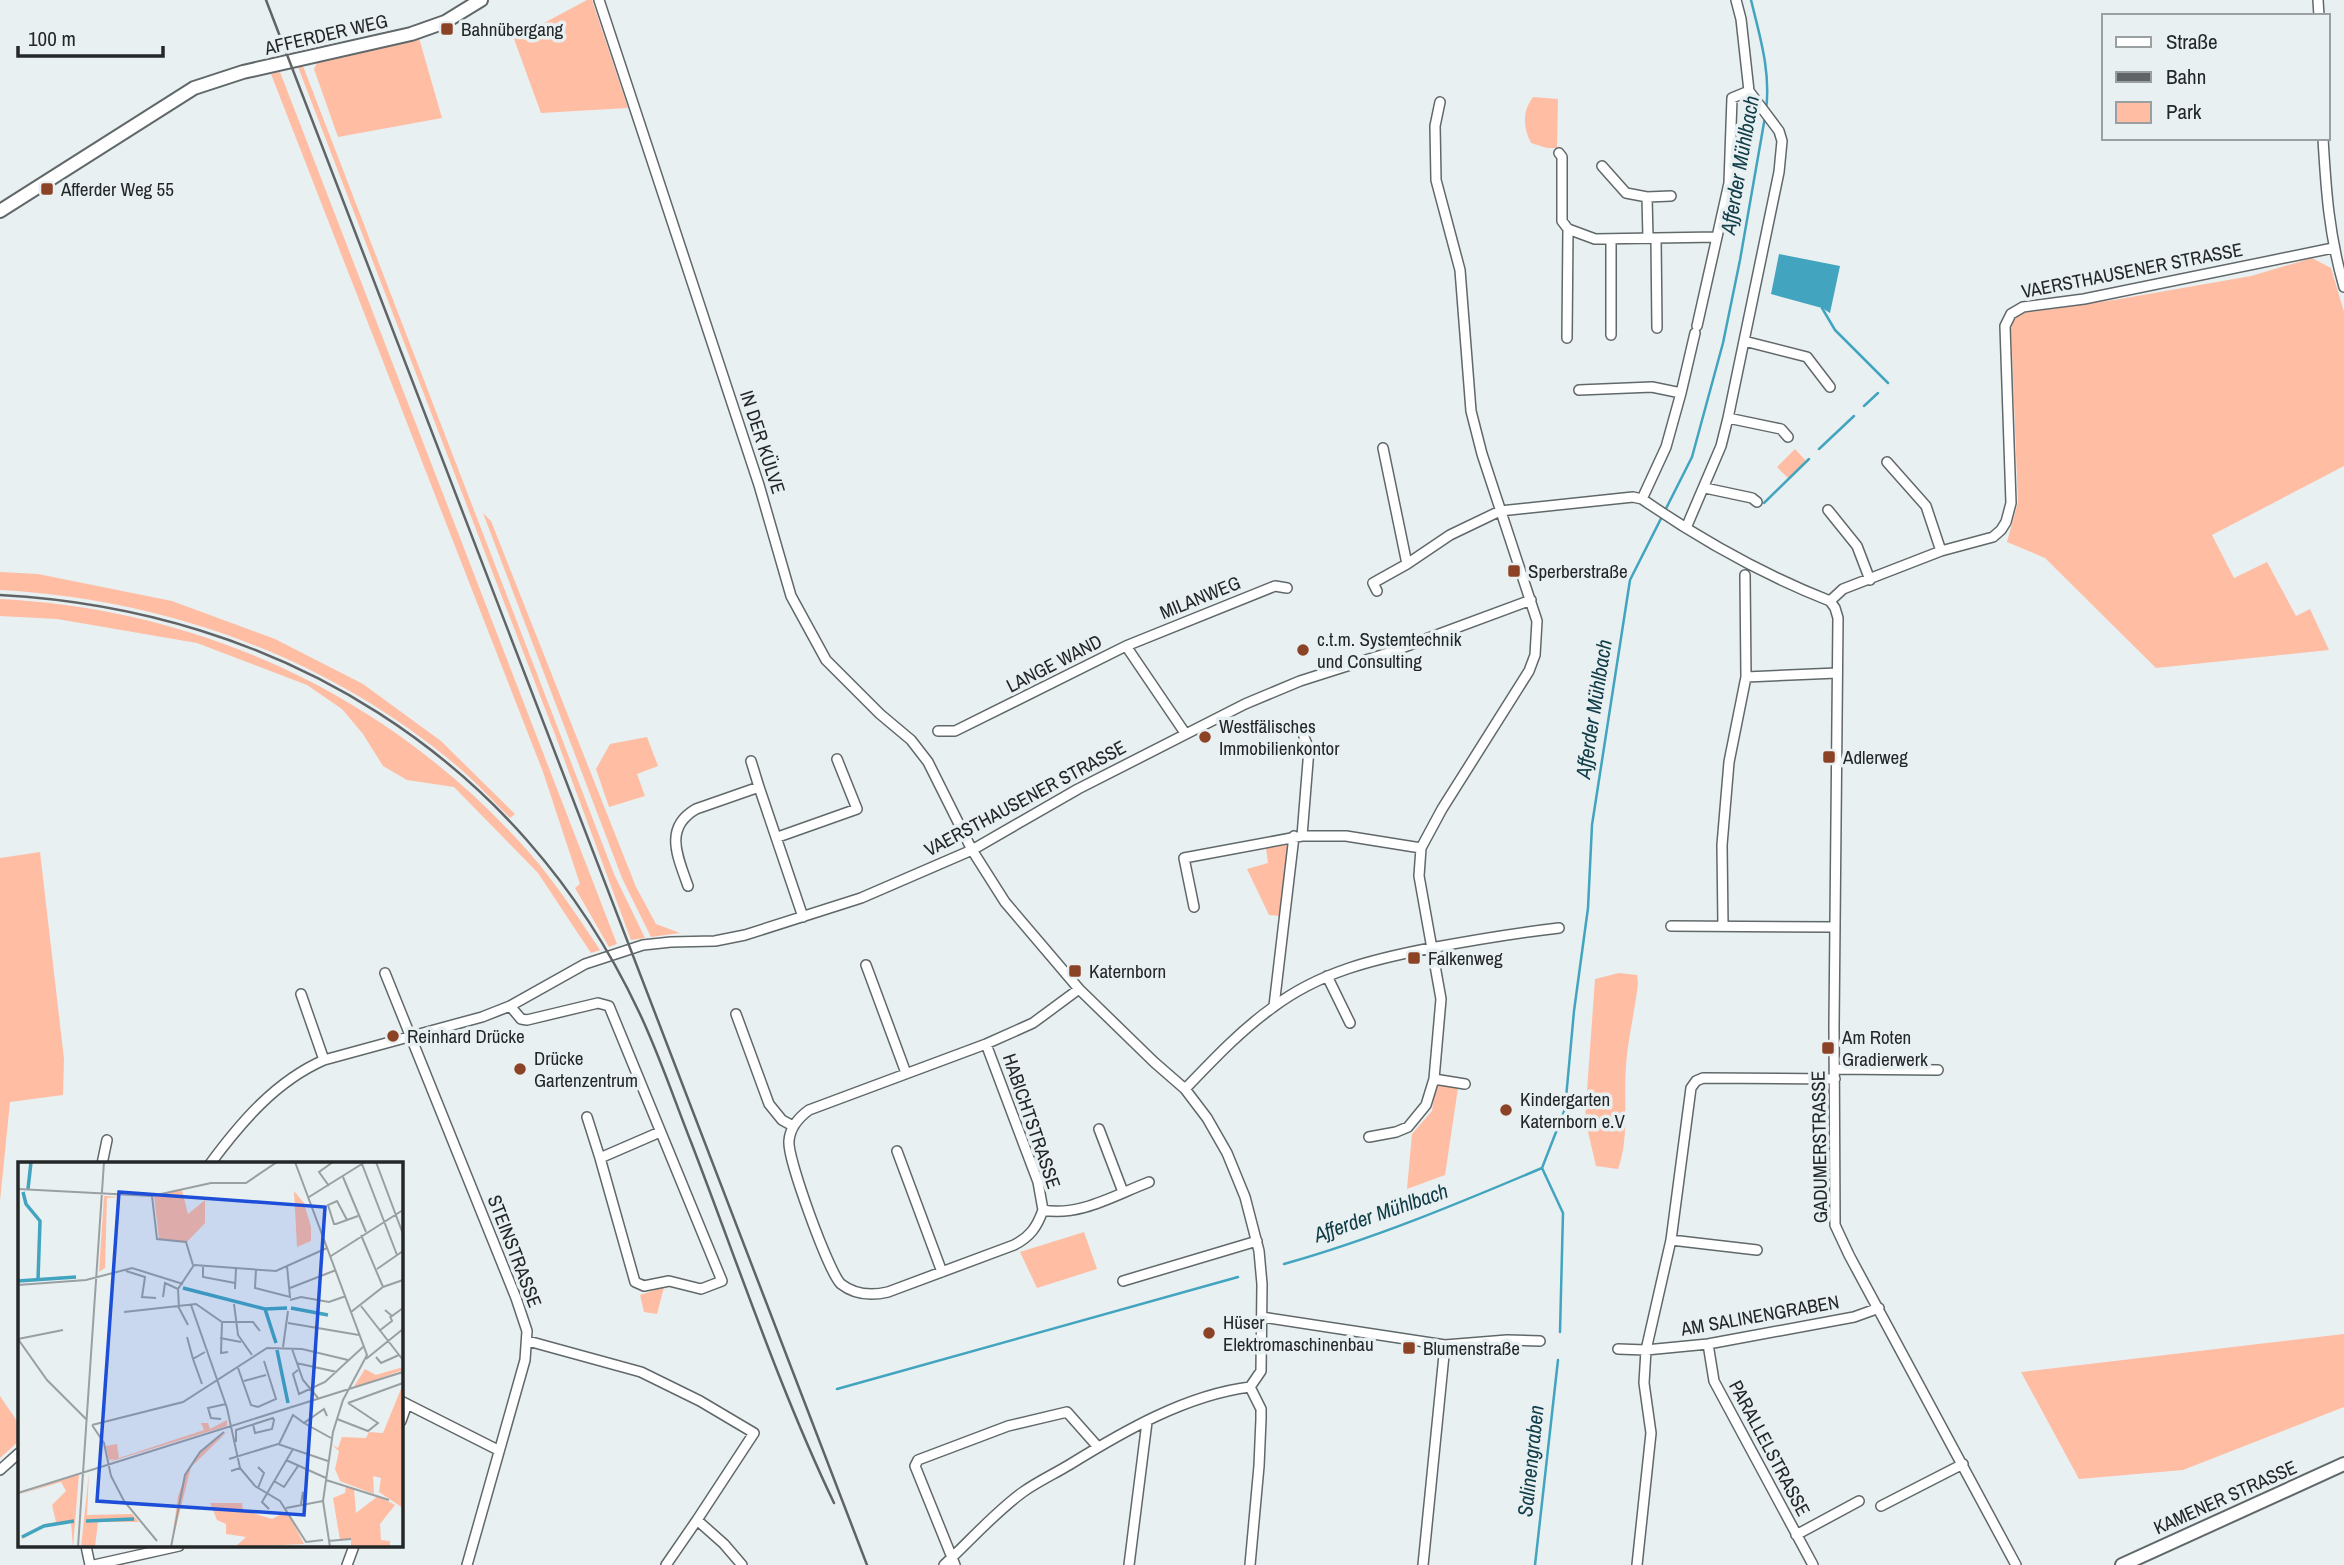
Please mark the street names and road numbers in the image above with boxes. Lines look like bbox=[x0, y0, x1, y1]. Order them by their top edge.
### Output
street label: AFFERDER WEG bbox=[261, 7, 390, 61]
street label: VAERSTHAUSENER STRASSE bbox=[2019, 236, 2245, 304]
street label: IN DER KÜLVE bbox=[734, 387, 792, 497]
street label: MILANWEG bbox=[1156, 569, 1244, 625]
street label: LANGE WAND bbox=[1002, 628, 1106, 698]
street label: VAERSTHAUSENER STRASSE bbox=[920, 734, 1130, 862]
street label: HABICHTSTRASSE bbox=[997, 1050, 1067, 1192]
street label: GADUMERSTRASSE bbox=[1805, 1071, 1833, 1223]
street label: STEINSTRASSE bbox=[482, 1191, 548, 1311]
street label: AM SALINENGRABEN bbox=[1678, 1288, 1841, 1342]
street label: PARALLELSTRASSE bbox=[1723, 1375, 1817, 1521]
street label: KAMENER STRASSE bbox=[2149, 1454, 2301, 1540]

